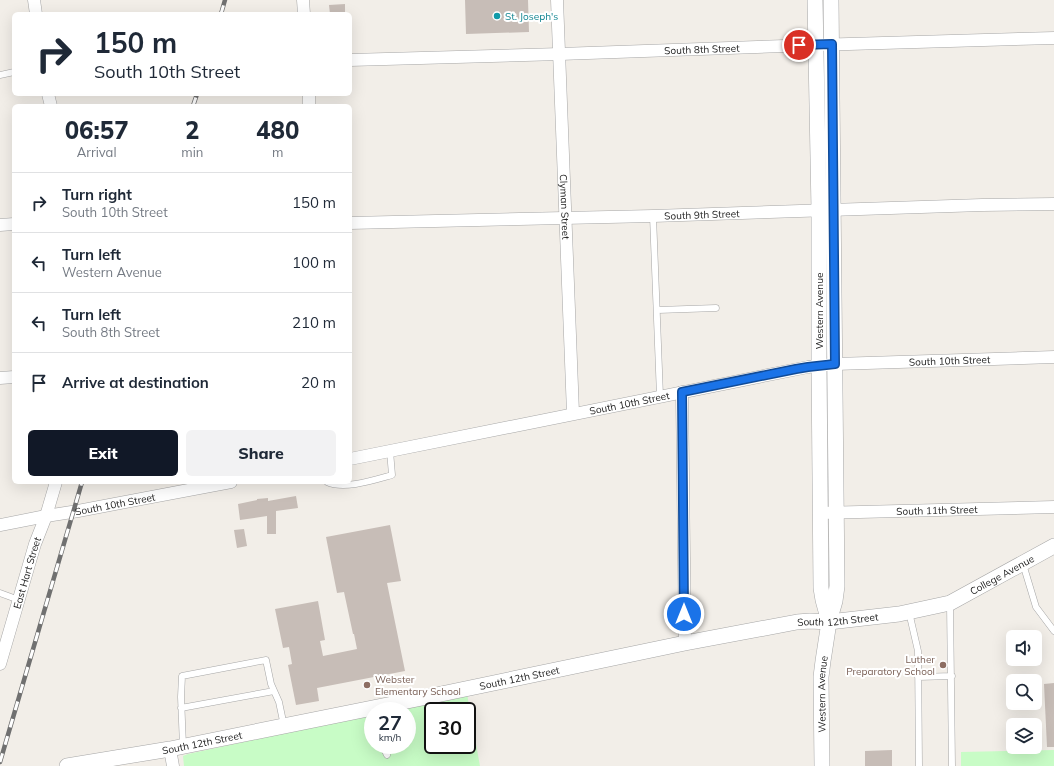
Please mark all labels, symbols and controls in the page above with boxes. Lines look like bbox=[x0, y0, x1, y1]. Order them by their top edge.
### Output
place label: St. Joseph's bbox=[505, 10, 558, 23]
marker: St. Joseph's bbox=[492, 11, 502, 21]
text: 150 m bbox=[94, 25, 177, 60]
icon: right bbox=[28, 28, 80, 80]
pin bbox=[782, 28, 816, 62]
icon: arrive bbox=[788, 34, 810, 56]
street label: South 8th Street bbox=[664, 42, 740, 57]
text: South 10th Street bbox=[94, 60, 240, 83]
text: 06:57 bbox=[65, 115, 129, 145]
text: 2 bbox=[185, 115, 200, 145]
text: 480 bbox=[256, 115, 299, 145]
text: Arrival bbox=[77, 144, 117, 160]
text: min bbox=[181, 144, 203, 160]
text: m bbox=[272, 144, 283, 160]
street label: Clyman Street bbox=[557, 174, 572, 240]
text: Turn right bbox=[62, 185, 132, 204]
icon: right bbox=[28, 192, 50, 214]
text: 150 m bbox=[292, 193, 336, 212]
text: South 10th Street bbox=[62, 204, 168, 220]
street label: South 9th Street bbox=[664, 207, 740, 223]
text: Turn left bbox=[62, 245, 121, 264]
icon: left bbox=[28, 252, 50, 274]
text: 100 m bbox=[292, 253, 336, 272]
text: Western Avenue bbox=[62, 264, 162, 280]
street label: Western Avenue bbox=[813, 273, 826, 349]
text: Turn left bbox=[62, 305, 121, 324]
icon: left bbox=[28, 312, 50, 334]
text: 210 m bbox=[292, 313, 336, 332]
text: South 8th Street bbox=[62, 324, 160, 340]
street label: South 10th Street bbox=[909, 353, 991, 369]
icon: arrive bbox=[28, 372, 50, 394]
text: Arrive at destination bbox=[62, 373, 209, 392]
text: 20 m bbox=[301, 373, 336, 392]
street label: South 10th Street bbox=[588, 389, 671, 418]
button: Exit bbox=[28, 430, 178, 476]
button: Share bbox=[186, 430, 336, 476]
street label: South 10th Street bbox=[74, 490, 157, 518]
street label: South 11th Street bbox=[896, 503, 978, 518]
street label: East Hart Street bbox=[10, 535, 44, 610]
street label: College Avenue bbox=[968, 552, 1037, 598]
position arrow bbox=[663, 593, 705, 635]
street label: South 12th Street bbox=[797, 610, 879, 629]
map controls bbox=[1006, 630, 1042, 754]
button: sound bbox=[1006, 630, 1042, 666]
place label: Luther Preparatory School bbox=[846, 653, 935, 678]
street label: Western Avenue bbox=[815, 655, 831, 733]
marker: Luther Preparatory School bbox=[938, 660, 948, 670]
street label: South 12th Street bbox=[478, 663, 561, 693]
place label: Webster Elementary School bbox=[375, 673, 461, 698]
button: search bbox=[1006, 674, 1042, 710]
marker: Webster Elementary School bbox=[362, 680, 372, 690]
speed limit sign: 30 bbox=[424, 702, 476, 754]
text: 27 bbox=[378, 710, 402, 735]
button: layers bbox=[1006, 718, 1042, 754]
street label: South 12th Street bbox=[161, 728, 244, 757]
text: km/h bbox=[379, 731, 401, 744]

